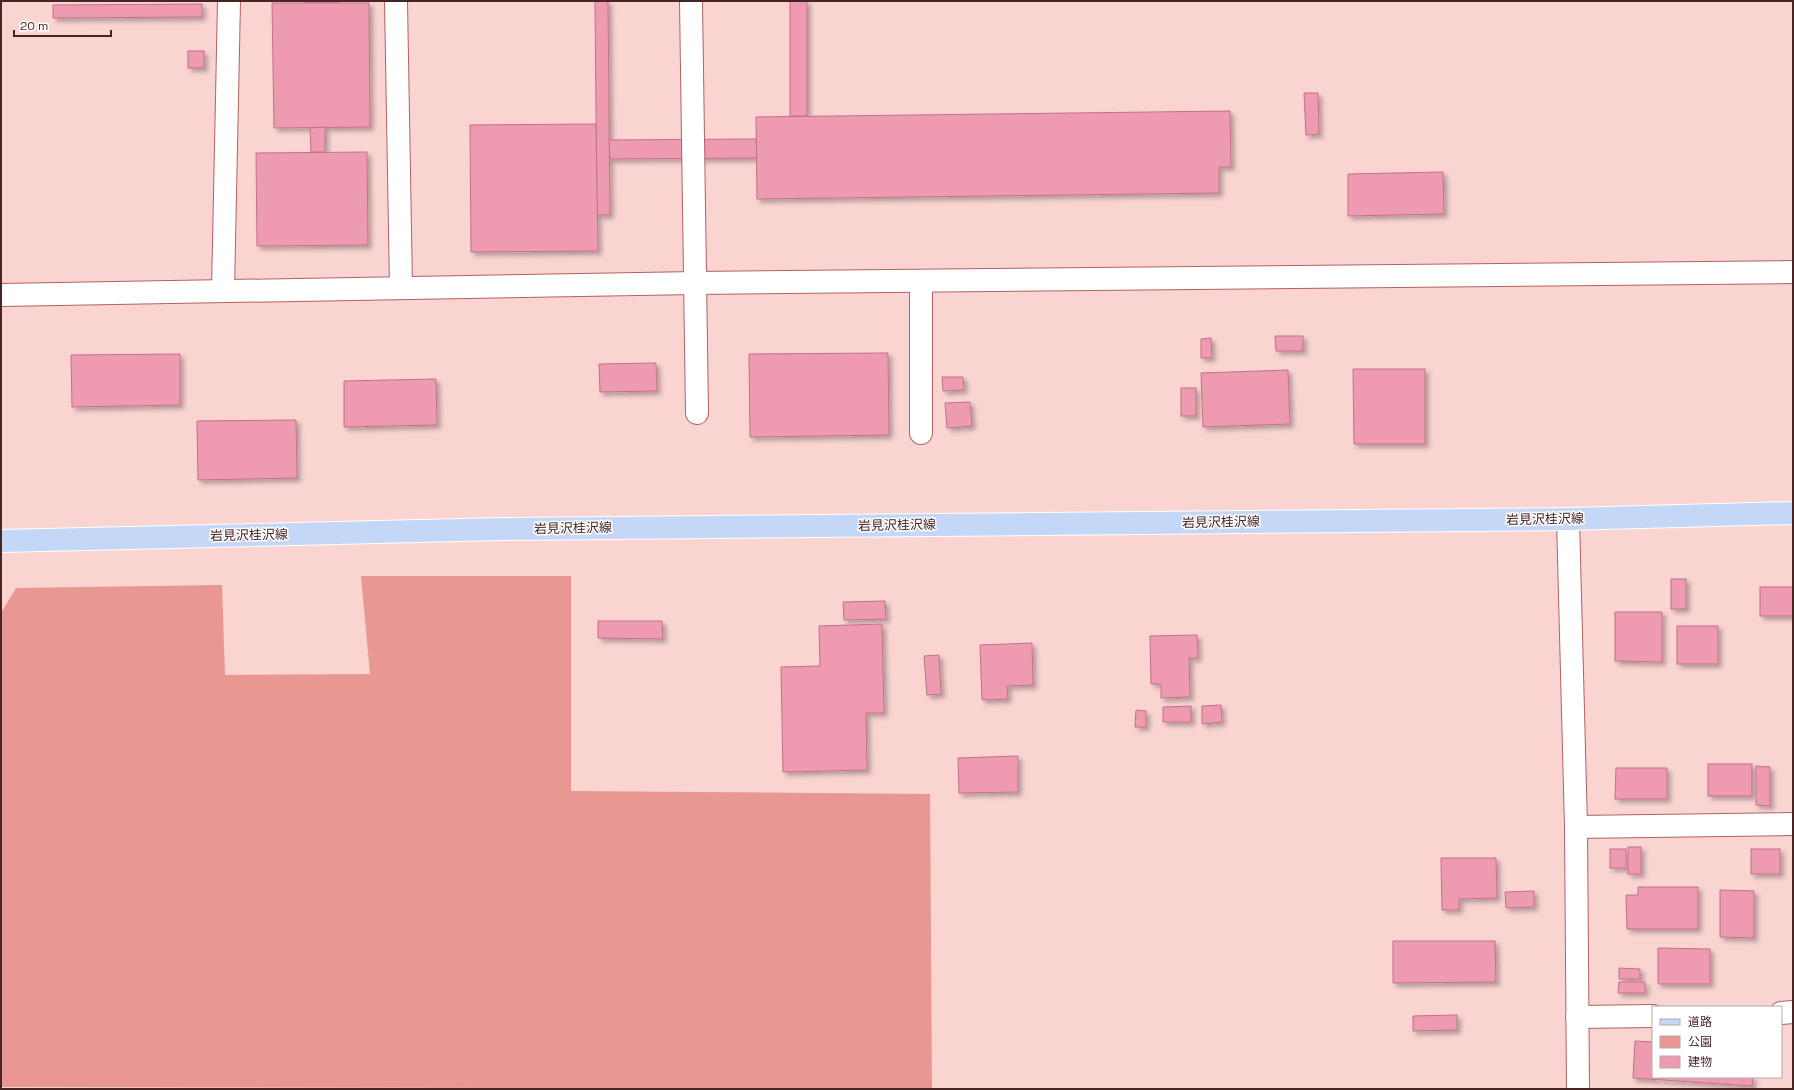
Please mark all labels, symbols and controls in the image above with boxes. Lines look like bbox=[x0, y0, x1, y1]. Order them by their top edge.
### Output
scale bar bbox=[14, 12, 111, 38]
text: 20 m bbox=[20, 18, 48, 34]
street label: 岩見沢桂沢線 bbox=[1506, 510, 1584, 528]
street label: 岩見沢桂沢線 bbox=[1182, 513, 1260, 531]
street label: 岩見沢桂沢線 bbox=[858, 516, 936, 534]
street label: 岩見沢桂沢線 bbox=[534, 519, 612, 537]
street label: 岩見沢桂沢線 bbox=[210, 526, 288, 544]
legend bbox=[1652, 1006, 1782, 1078]
text: 道路 bbox=[1688, 1014, 1712, 1030]
text: 公園 bbox=[1688, 1034, 1712, 1050]
text: 建物 bbox=[1688, 1054, 1712, 1070]

